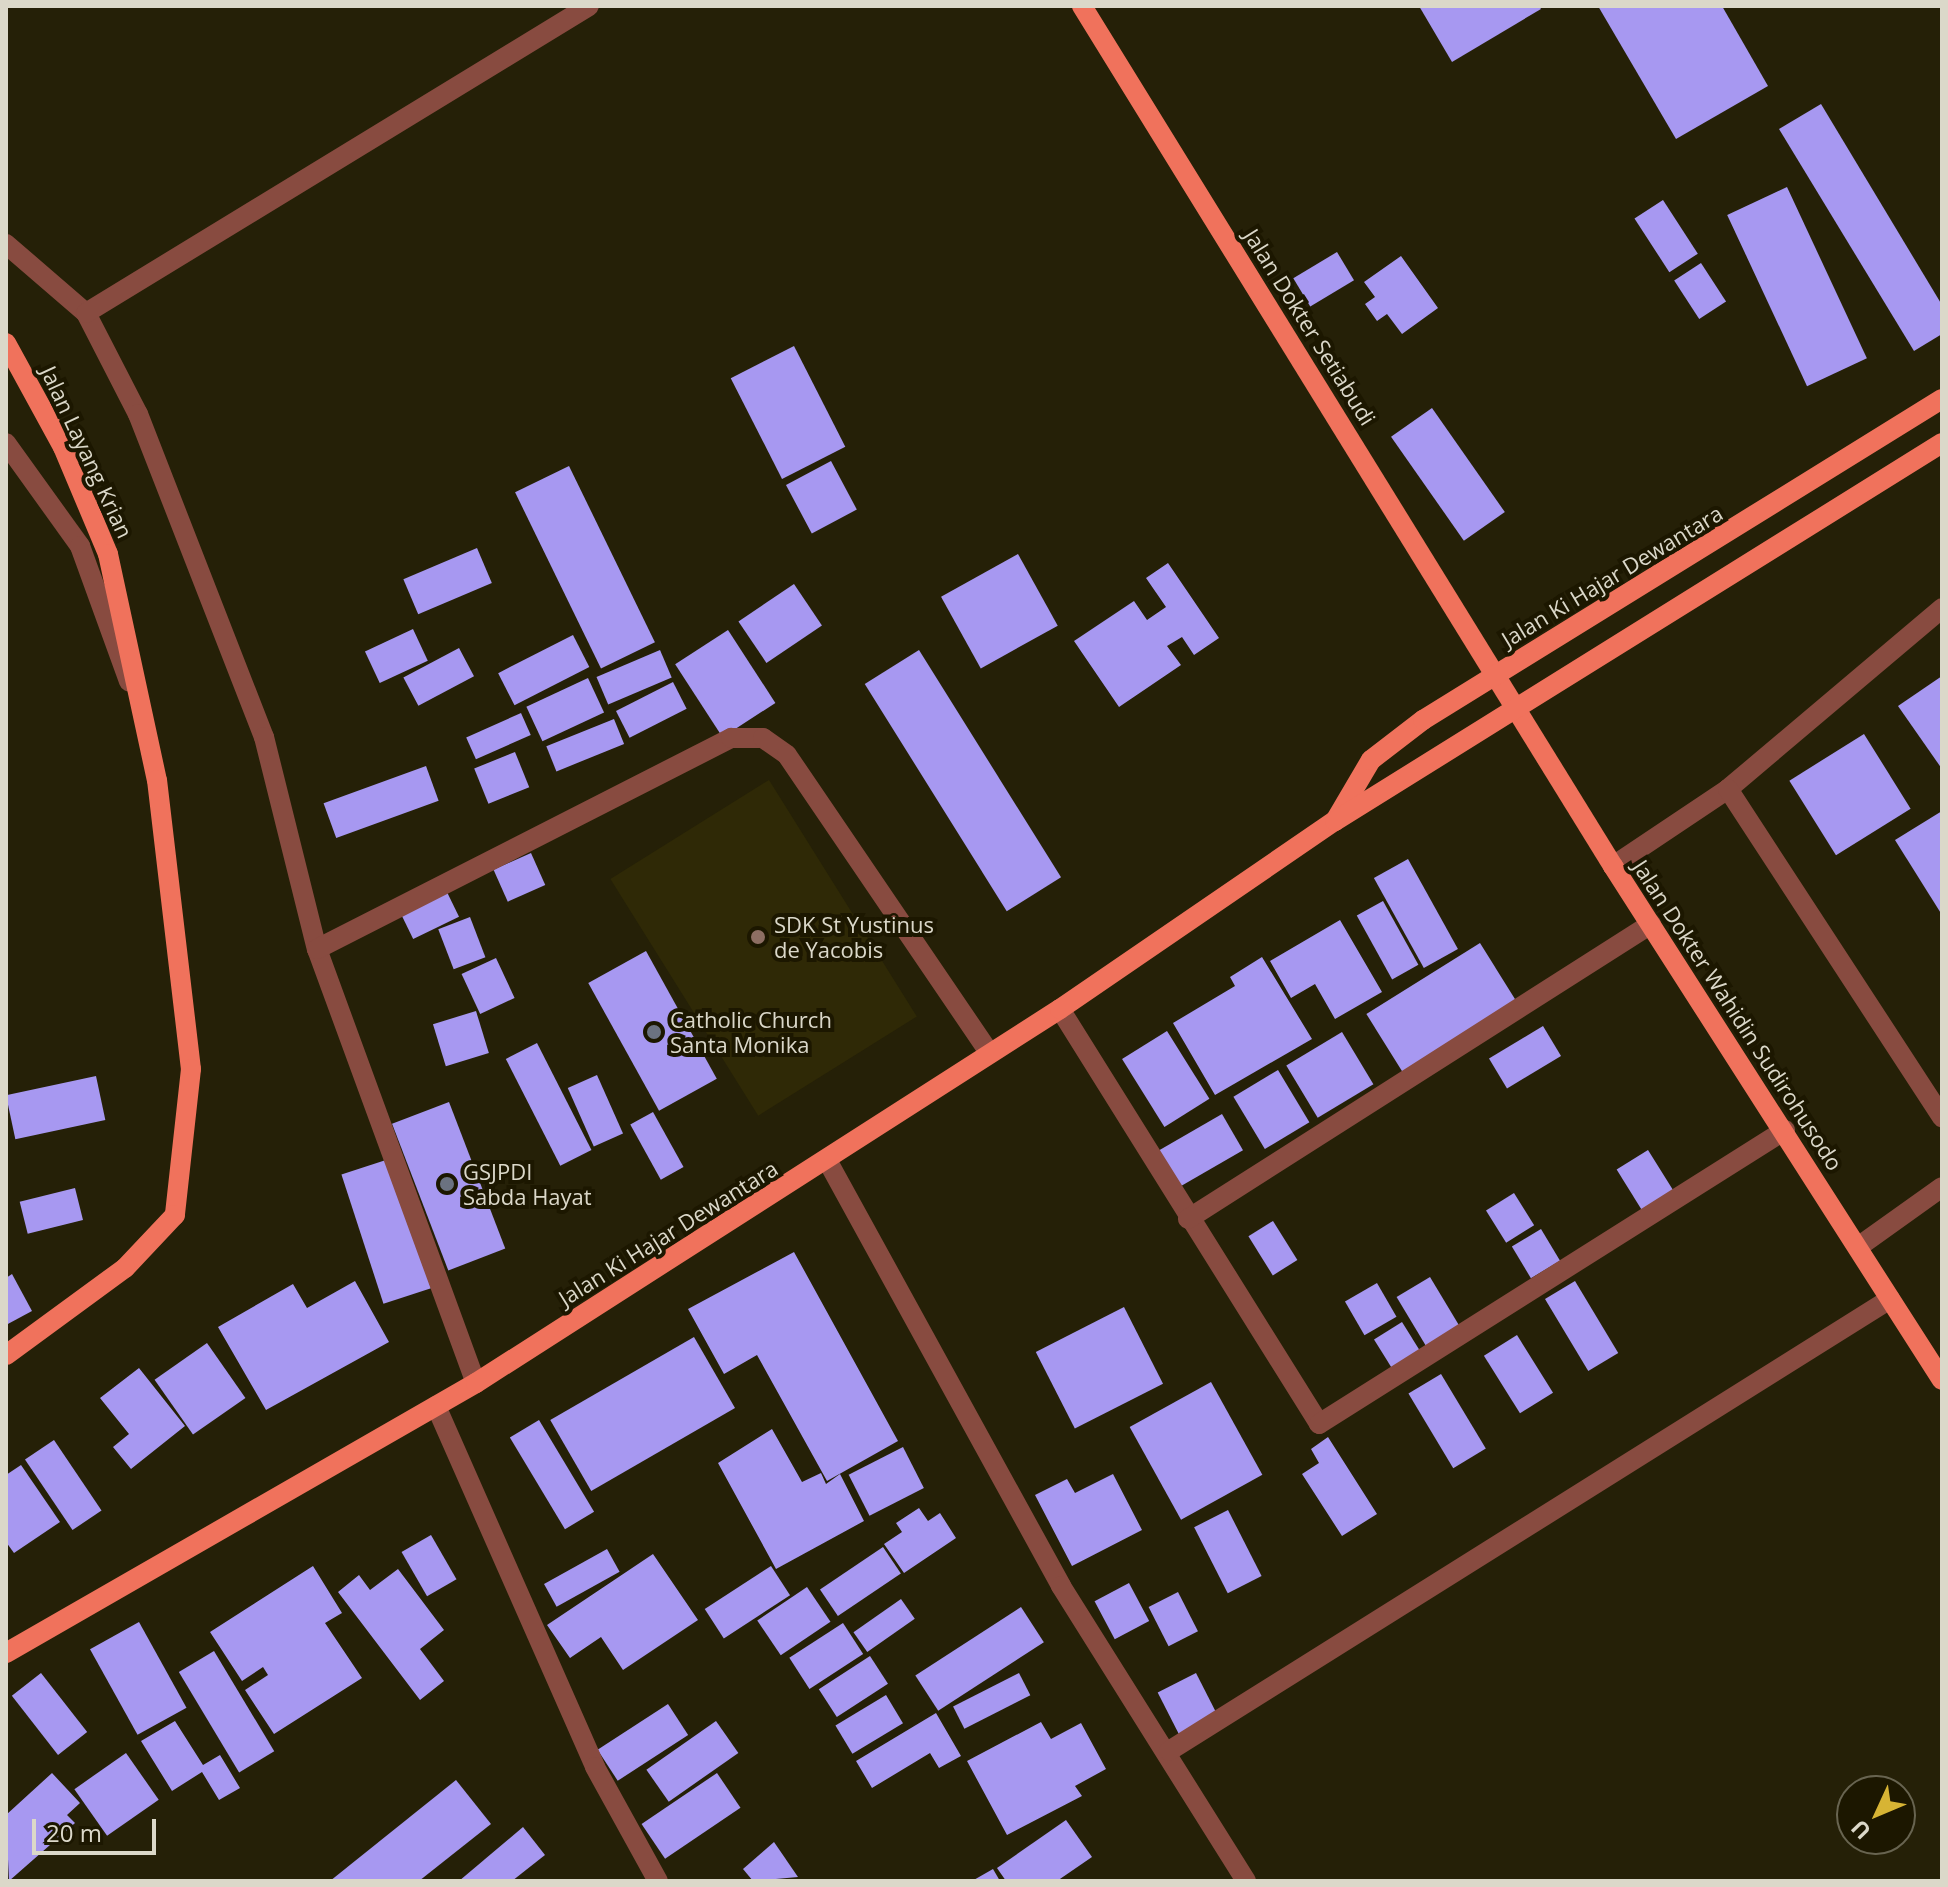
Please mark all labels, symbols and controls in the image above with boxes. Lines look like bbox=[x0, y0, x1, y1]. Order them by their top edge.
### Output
street label: Jalan Dokter Setiabudi bbox=[1239, 224, 1381, 430]
street label: Jalan Layang Krian bbox=[36, 362, 138, 542]
street label: Jalan Ki Hajar Dewantara bbox=[1497, 499, 1727, 653]
street label: Jalan Dokter Wahidin Sudirohusodo bbox=[1628, 855, 1848, 1175]
place label: SDK St Yustinus de Yacobis bbox=[774, 911, 934, 962]
marker: SDK St Yustinus de Yacobis bbox=[749, 928, 767, 946]
place label: Catholic Church Santa Monika bbox=[670, 1006, 832, 1058]
marker: Catholic Church Santa Monika bbox=[645, 1023, 663, 1041]
street label: Jalan Ki Hajar Dewantara bbox=[554, 1155, 782, 1311]
place label: GSJPDI Sabda Hayat bbox=[463, 1158, 592, 1210]
marker: GSJPDI Sabda Hayat bbox=[438, 1175, 456, 1193]
north arrow bbox=[1836, 1775, 1916, 1855]
scale bar bbox=[36, 1803, 160, 1853]
text: U bbox=[1844, 1814, 1877, 1847]
text: 20 m bbox=[46, 1816, 102, 1849]

